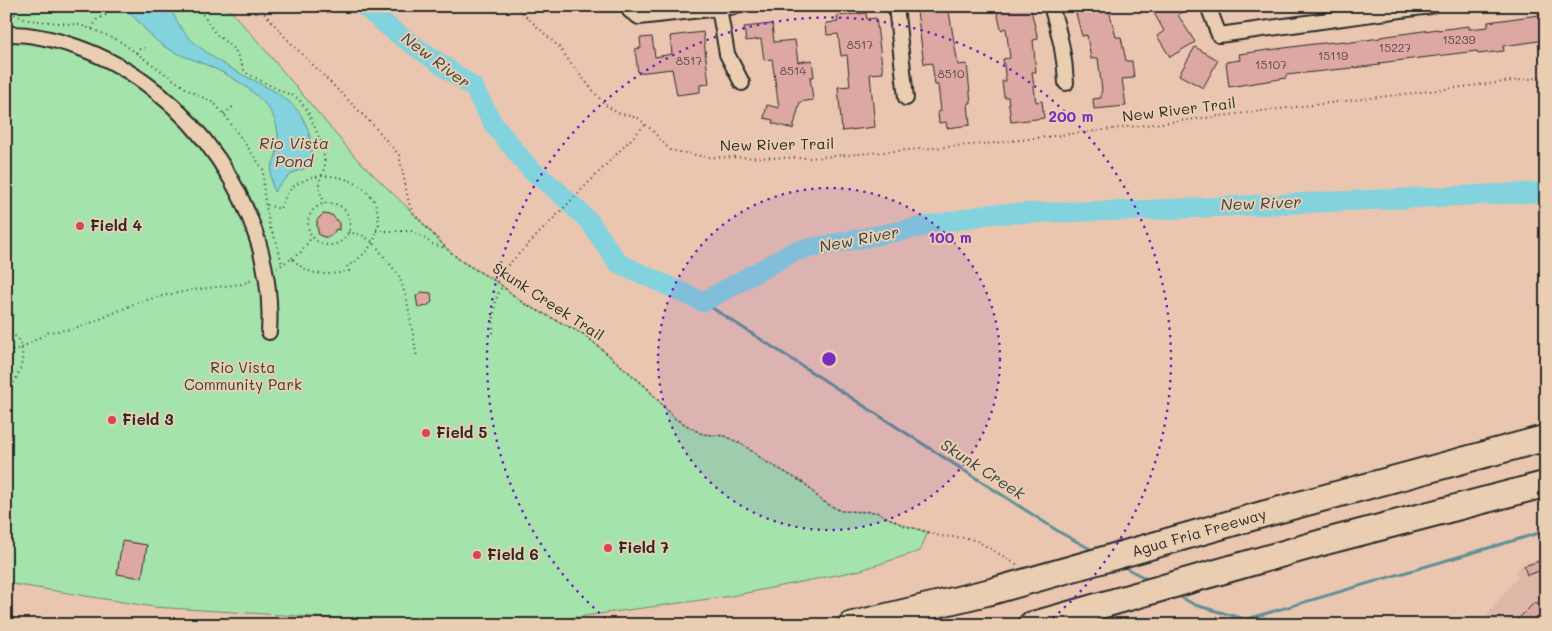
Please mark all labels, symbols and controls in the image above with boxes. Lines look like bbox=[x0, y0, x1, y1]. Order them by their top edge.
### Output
water label: New River bbox=[398, 27, 475, 92]
house number: 15239 bbox=[1442, 31, 1476, 47]
house number: 8517 bbox=[847, 36, 873, 52]
house number: 15227 bbox=[1379, 39, 1412, 55]
house number: 15119 bbox=[1318, 47, 1348, 63]
house number: 8517 bbox=[676, 52, 702, 68]
house number: 15107 bbox=[1255, 56, 1287, 72]
house number: 8514 bbox=[780, 62, 806, 78]
house number: 8510 bbox=[937, 65, 965, 81]
street label: New River Trail bbox=[1121, 92, 1237, 126]
text: 200 m bbox=[1049, 106, 1094, 126]
water label: Rio Vista Pond bbox=[259, 132, 329, 171]
street label: New River Trail bbox=[720, 133, 834, 155]
water label: New River bbox=[1220, 191, 1302, 214]
place label: Field 4 bbox=[90, 215, 143, 235]
marker: Field 4 bbox=[74, 220, 86, 232]
water label: New River bbox=[817, 220, 901, 257]
text: 100 m bbox=[928, 227, 972, 247]
street label: Skunk Creek Trail bbox=[489, 258, 608, 345]
centre of rings bbox=[820, 350, 838, 368]
park label: Rio Vista Community Park bbox=[184, 357, 302, 394]
place label: Field 3 bbox=[122, 409, 174, 429]
marker: Field 3 bbox=[106, 414, 118, 426]
place label: Field 5 bbox=[436, 422, 488, 442]
marker: Field 5 bbox=[420, 427, 432, 439]
water label: Skunk Creek bbox=[937, 433, 1030, 504]
street label: Agua Fria Freeway bbox=[1129, 503, 1269, 561]
place label: Field 7 bbox=[618, 537, 669, 557]
marker: Field 7 bbox=[602, 542, 614, 554]
place label: Field 6 bbox=[487, 544, 539, 564]
marker: Field 6 bbox=[471, 549, 483, 561]

